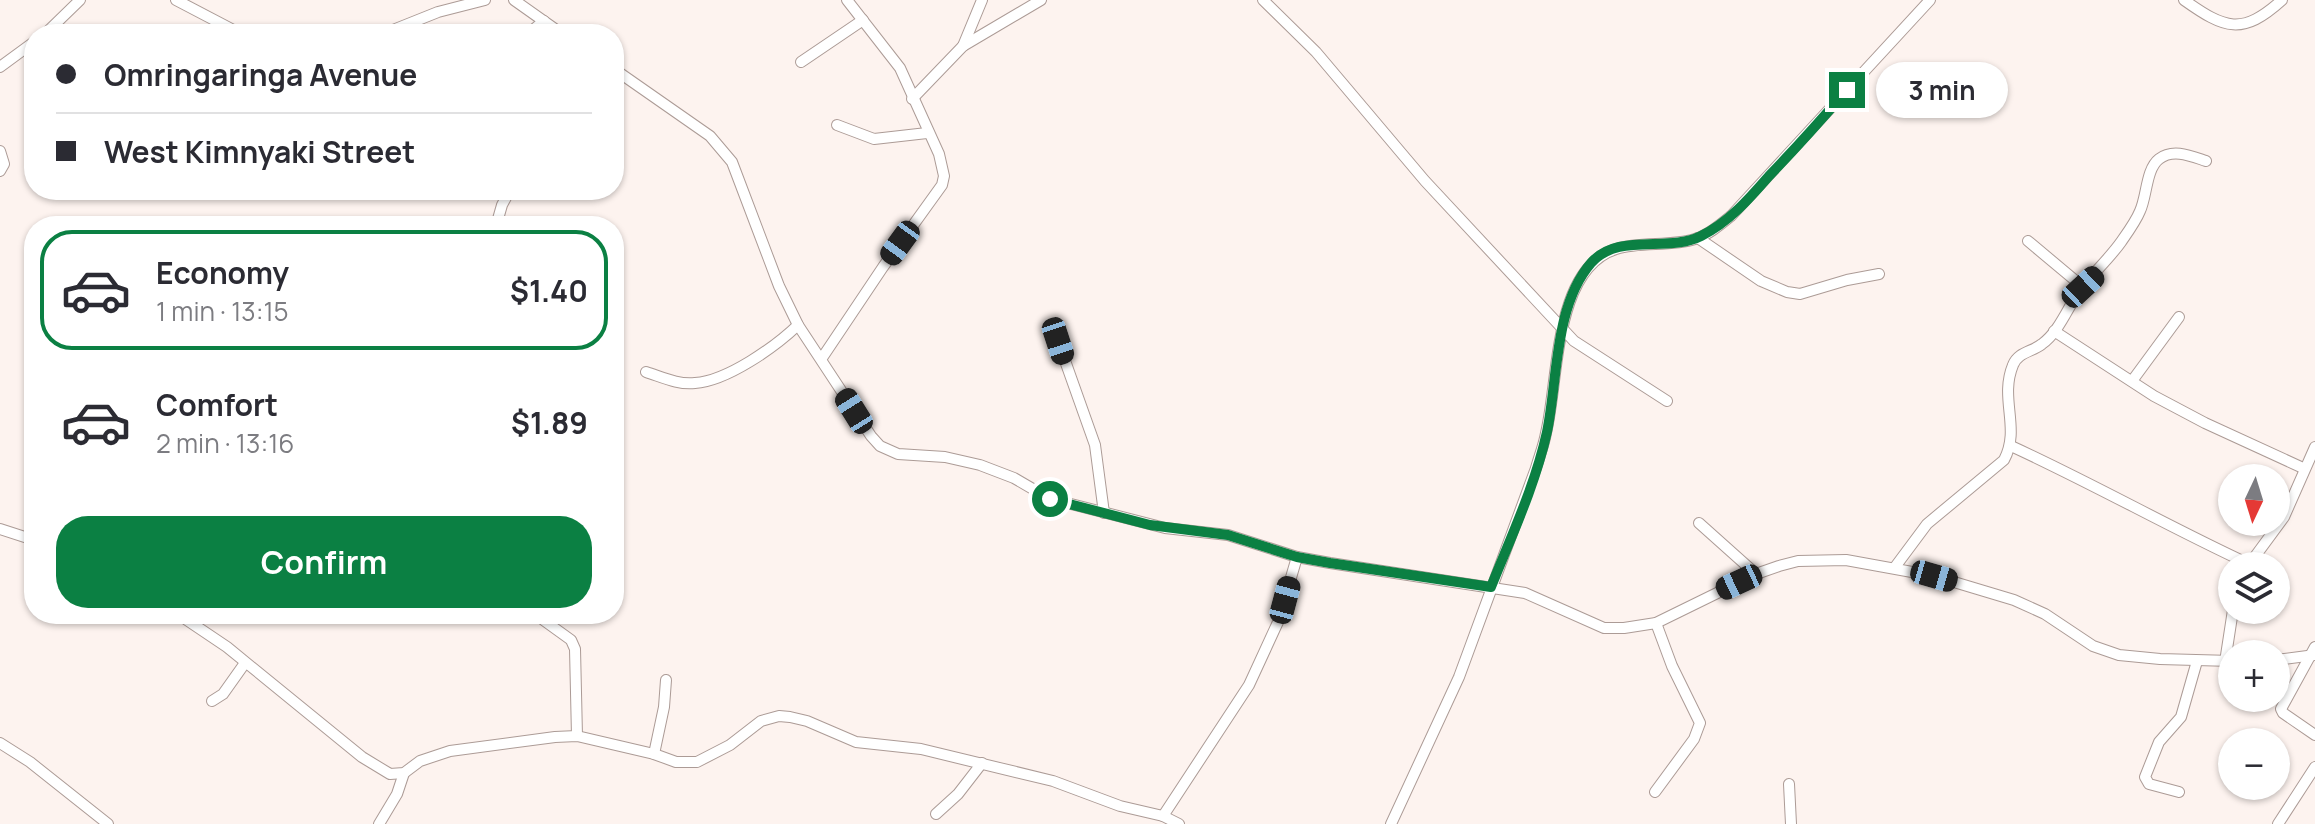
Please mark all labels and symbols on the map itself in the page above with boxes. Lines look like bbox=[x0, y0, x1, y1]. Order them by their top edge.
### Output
callout: 3 min bbox=[1875, 62, 2007, 118]
route end bbox=[1829, 72, 1865, 108]
car bbox=[876, 217, 924, 269]
car bbox=[2057, 262, 2109, 312]
car bbox=[1039, 314, 1077, 368]
car bbox=[831, 384, 877, 438]
north arrow bbox=[2218, 464, 2290, 536]
route start bbox=[1032, 481, 1068, 517]
car bbox=[1908, 558, 1960, 594]
car bbox=[1712, 561, 1766, 603]
car bbox=[1267, 574, 1303, 626]

